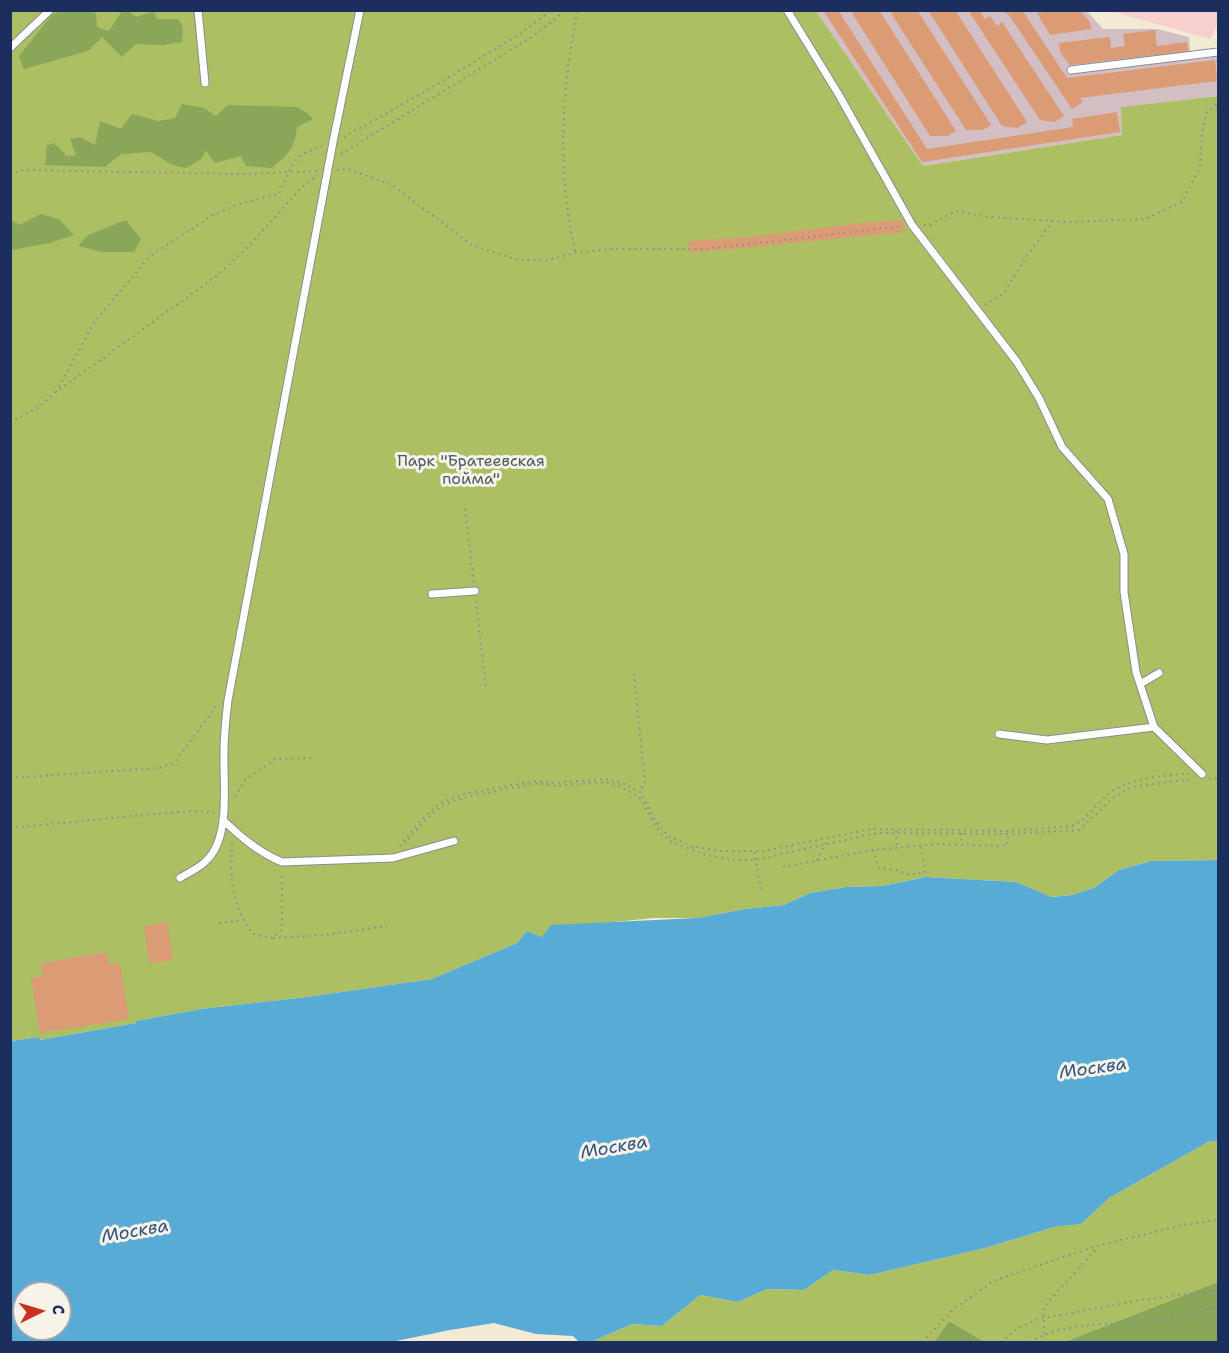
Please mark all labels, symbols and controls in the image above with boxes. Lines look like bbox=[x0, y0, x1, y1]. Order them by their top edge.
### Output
park label: Парк "Братеевская пойма" bbox=[397, 452, 545, 490]
water label: Москва bbox=[1058, 1054, 1128, 1084]
water label: Москва bbox=[579, 1131, 649, 1165]
water label: Москва bbox=[100, 1215, 170, 1249]
north arrow bbox=[12, 1281, 72, 1341]
text: С bbox=[48, 1304, 69, 1315]

